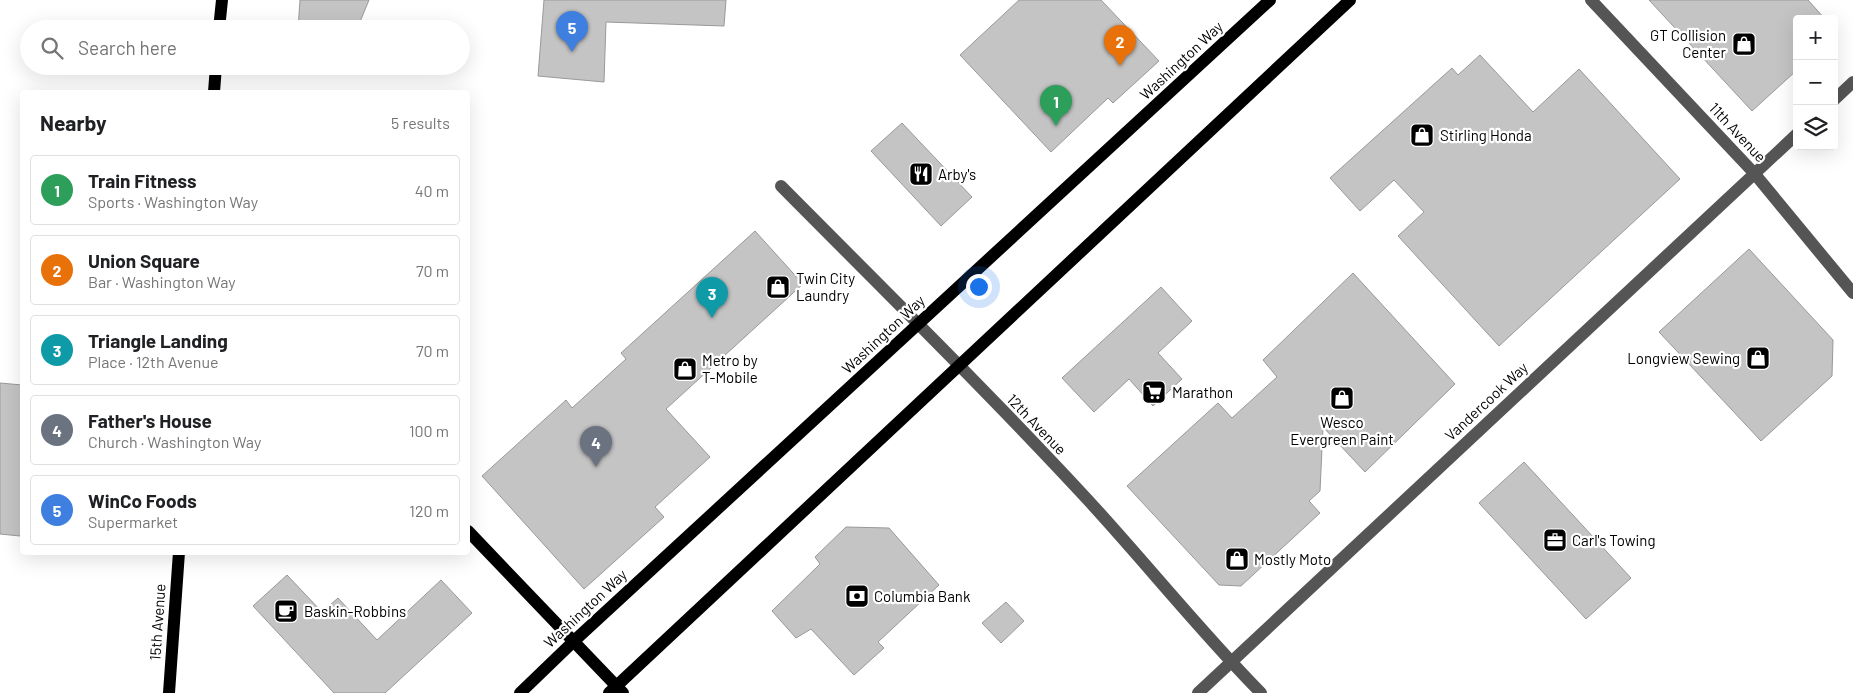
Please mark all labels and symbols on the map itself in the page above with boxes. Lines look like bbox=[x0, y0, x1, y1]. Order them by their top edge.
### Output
pin: 5 bbox=[556, 11, 588, 52]
street label: Washington Way bbox=[1136, 17, 1226, 103]
pin: 2 bbox=[1104, 25, 1136, 66]
place label: GT Collision Center bbox=[1650, 26, 1727, 61]
shop icon: GT Collision Center bbox=[1731, 31, 1757, 57]
pin: 1 bbox=[1040, 85, 1072, 126]
street label: 11th Avenue bbox=[1706, 99, 1770, 165]
shop icon: Stirling Honda bbox=[1409, 122, 1435, 148]
place label: Stirling Honda bbox=[1440, 126, 1532, 144]
restaurant icon: Arby's bbox=[908, 161, 934, 187]
place label: Arby's bbox=[938, 165, 976, 183]
place label: Twin City Laundry bbox=[796, 269, 855, 304]
shop icon: Twin City Laundry bbox=[765, 274, 791, 300]
your location bbox=[966, 274, 992, 300]
pin: 3 bbox=[696, 277, 728, 318]
street label: Washington Way bbox=[838, 291, 928, 377]
shop icon: Longview Sewing bbox=[1745, 345, 1771, 371]
place label: Longview Sewing bbox=[1627, 349, 1740, 367]
place label: Metro by T-Mobile bbox=[702, 351, 758, 386]
shop icon: Metro by T-Mobile bbox=[672, 356, 698, 382]
street label: Vandercook Way bbox=[1441, 358, 1531, 444]
supermarket icon: Marathon bbox=[1141, 379, 1167, 405]
place label: Marathon bbox=[1172, 383, 1233, 401]
shop icon: Wesco Evergreen Paint bbox=[1329, 385, 1355, 411]
street label: 12th Avenue bbox=[1004, 390, 1070, 458]
place label: Wesco Evergreen Paint bbox=[1290, 413, 1394, 448]
pin: 4 bbox=[580, 426, 612, 467]
office icon: Carl's Towing bbox=[1542, 527, 1568, 553]
place label: Carl's Towing bbox=[1572, 531, 1655, 549]
shop icon: Mostly Moto bbox=[1224, 546, 1250, 572]
place label: Mostly Moto bbox=[1254, 550, 1331, 568]
street label: Washington Way bbox=[540, 565, 630, 651]
street label: 15th Avenue bbox=[145, 583, 169, 661]
bank icon: Columbia Bank bbox=[844, 583, 870, 609]
place label: Columbia Bank bbox=[874, 587, 971, 605]
cafe icon: Baskin-Robbins bbox=[273, 598, 299, 624]
place label: Baskin-Robbins bbox=[304, 602, 406, 620]

